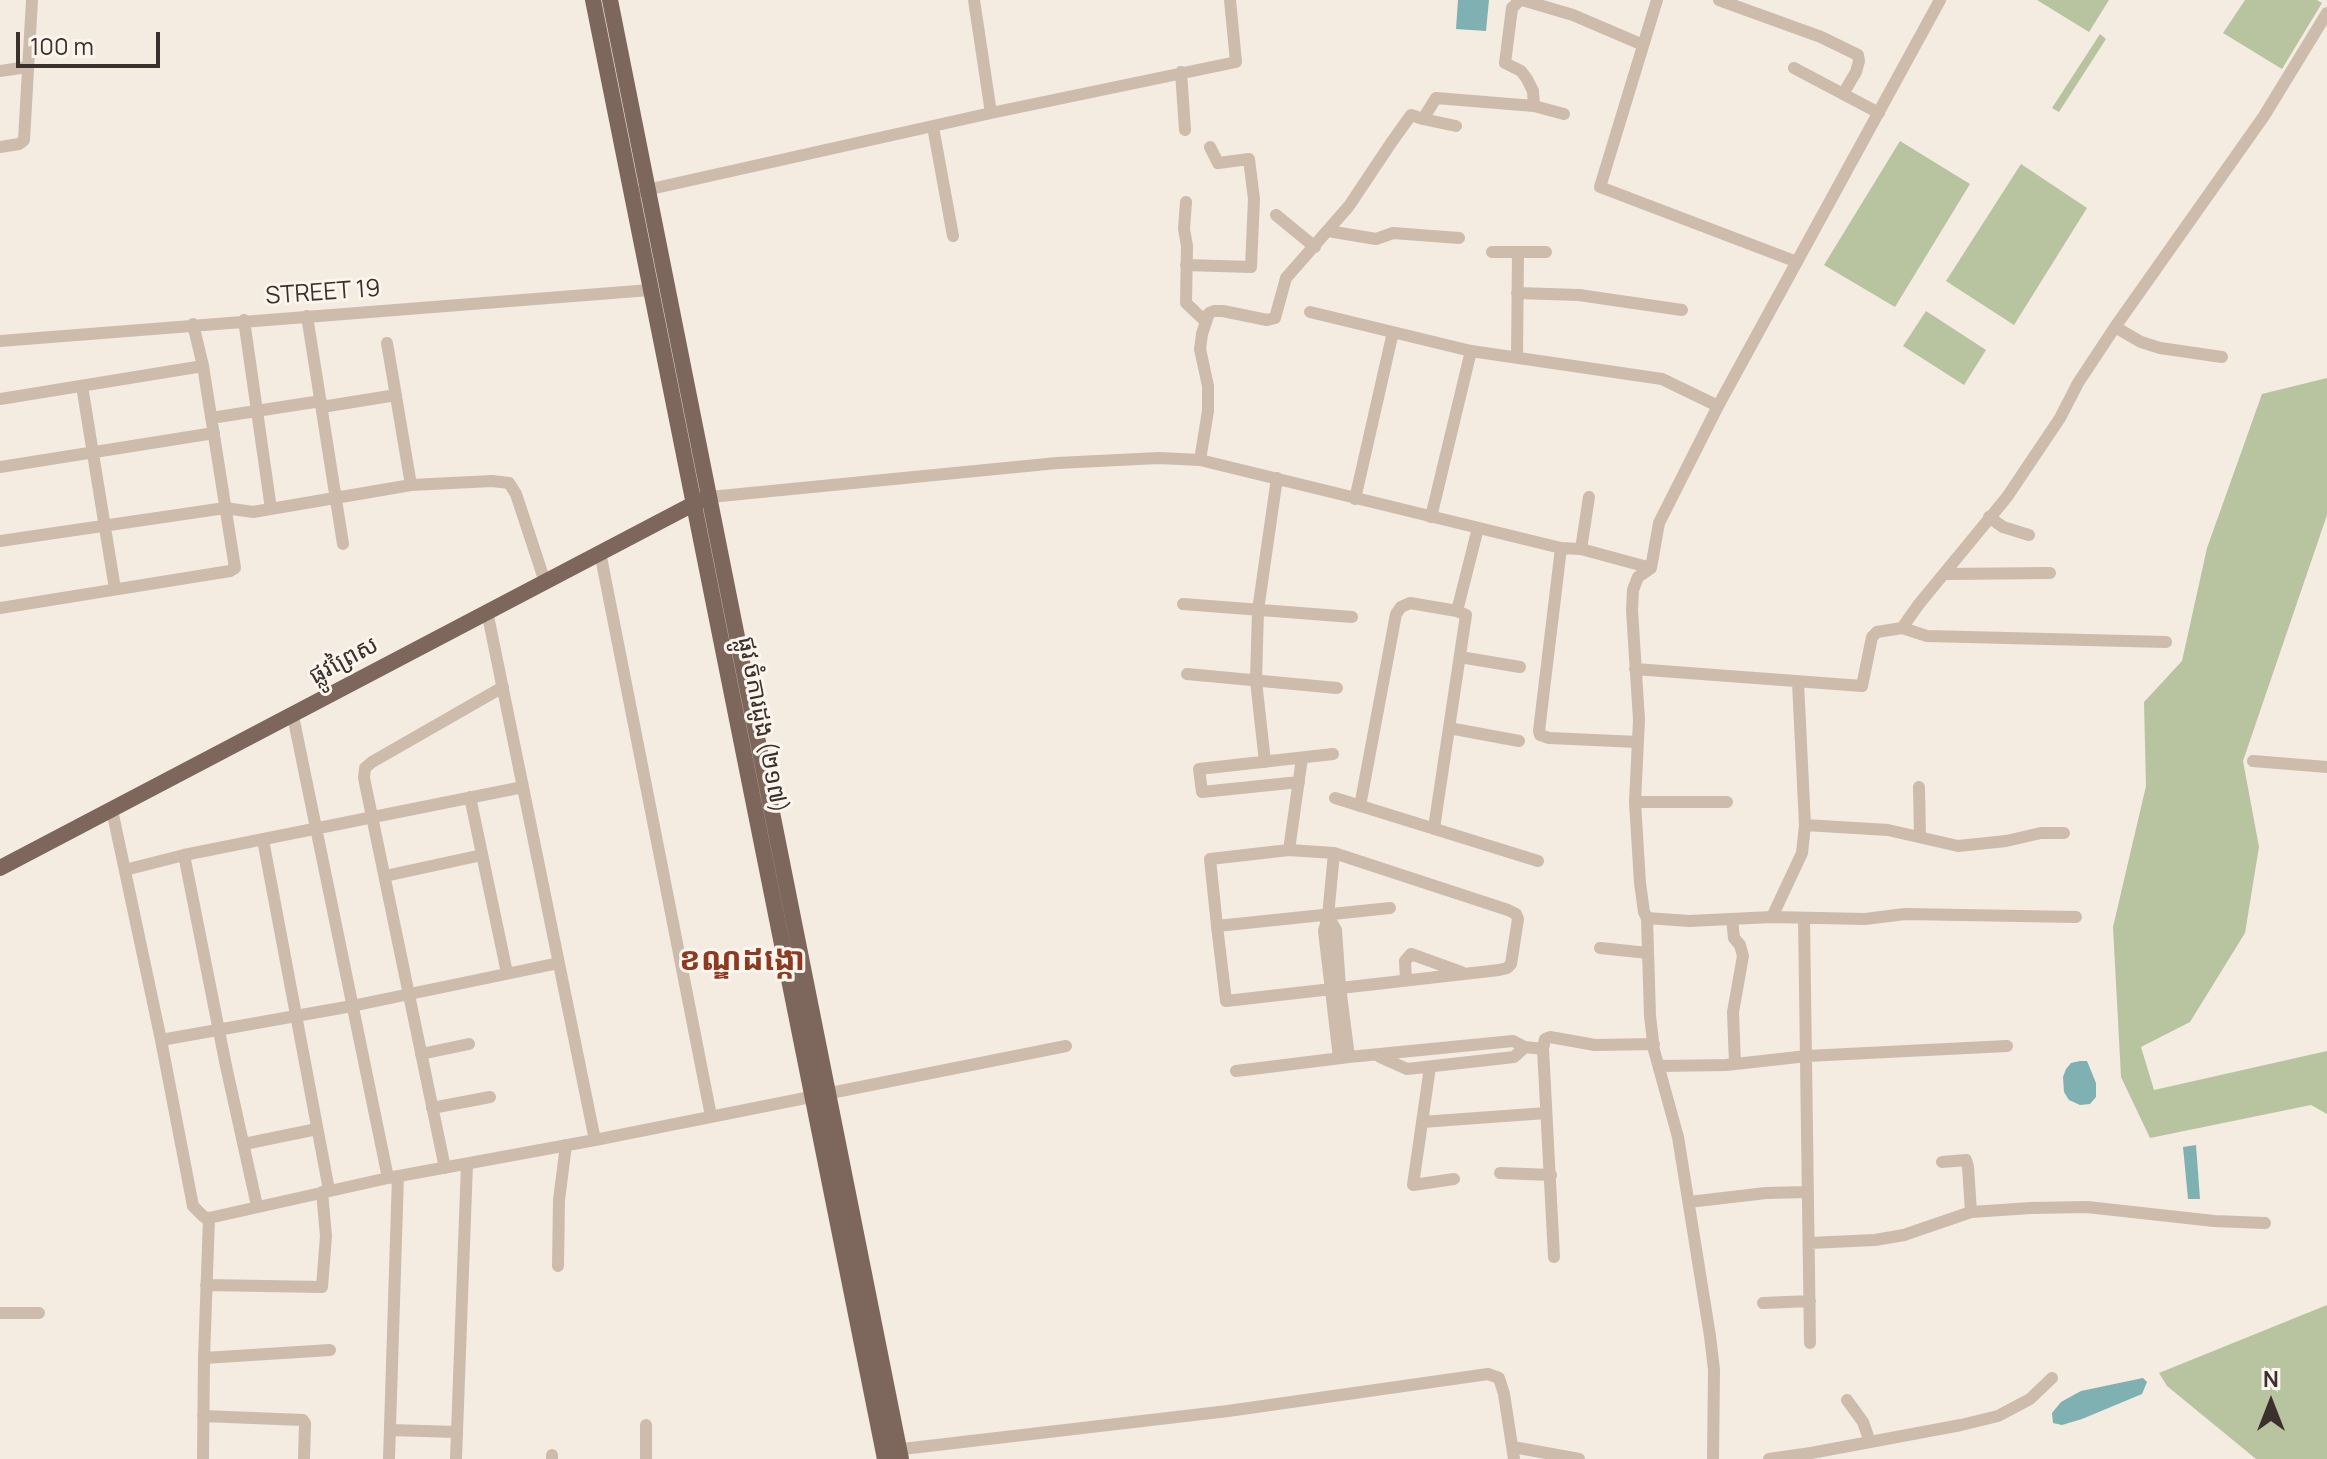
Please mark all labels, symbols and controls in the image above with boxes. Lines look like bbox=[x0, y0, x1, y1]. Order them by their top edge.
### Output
scale bar bbox=[20, 16, 164, 66]
text: 100 m bbox=[30, 29, 94, 62]
street label: STREET 19 bbox=[265, 275, 381, 311]
street label: ផ្លូវព្រៃស bbox=[304, 631, 384, 691]
street label: ផ្លូវ ចំការដូង (២១៧) bbox=[731, 634, 793, 816]
district label: ខណ្ឌដង្កោ bbox=[679, 942, 805, 980]
north arrow bbox=[2231, 1363, 2311, 1443]
text: N bbox=[2263, 1364, 2279, 1394]

